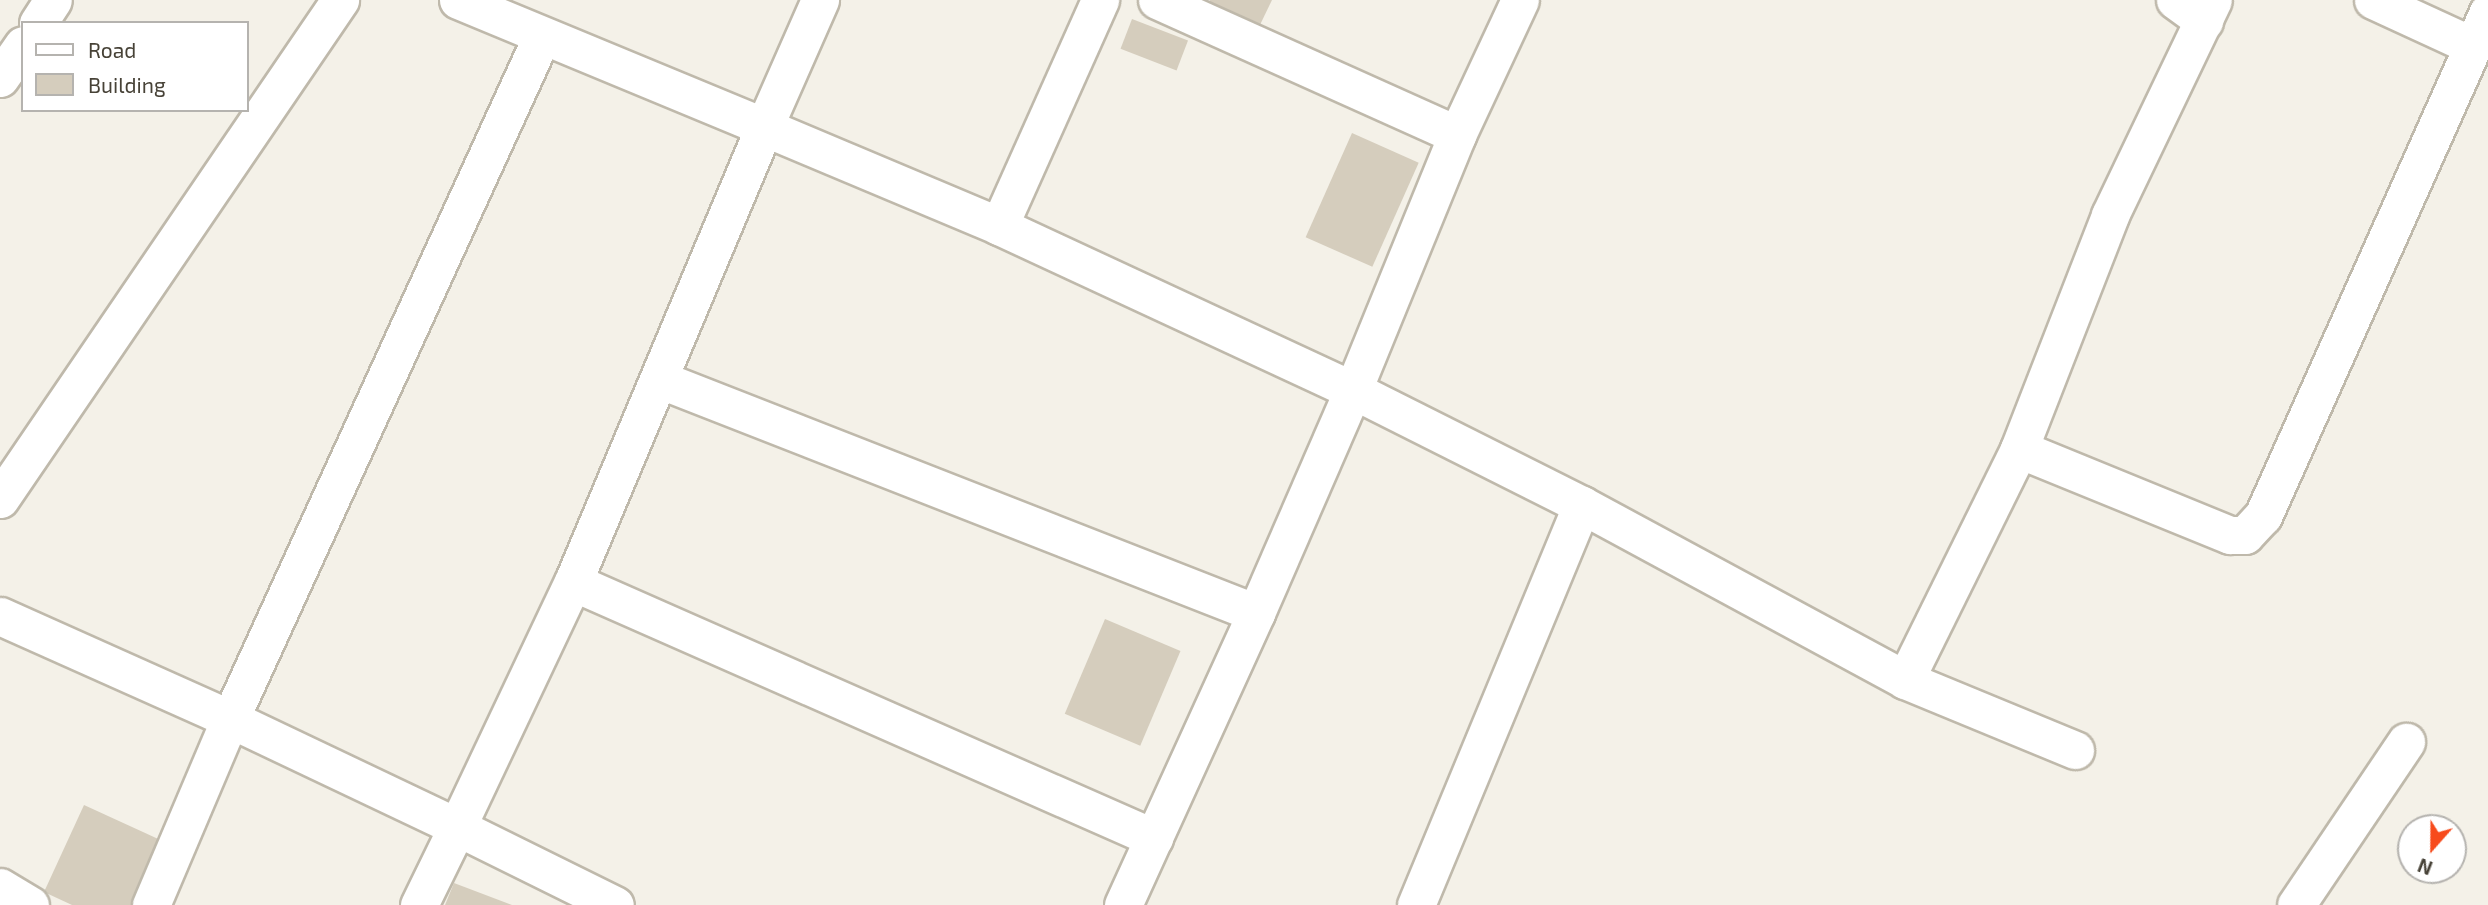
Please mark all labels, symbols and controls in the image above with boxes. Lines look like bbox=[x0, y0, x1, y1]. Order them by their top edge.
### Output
legend bbox=[21, 21, 248, 112]
text: Road bbox=[88, 37, 136, 62]
text: Building bbox=[88, 72, 166, 97]
north arrow bbox=[2397, 814, 2467, 884]
text: N bbox=[2414, 854, 2436, 880]

